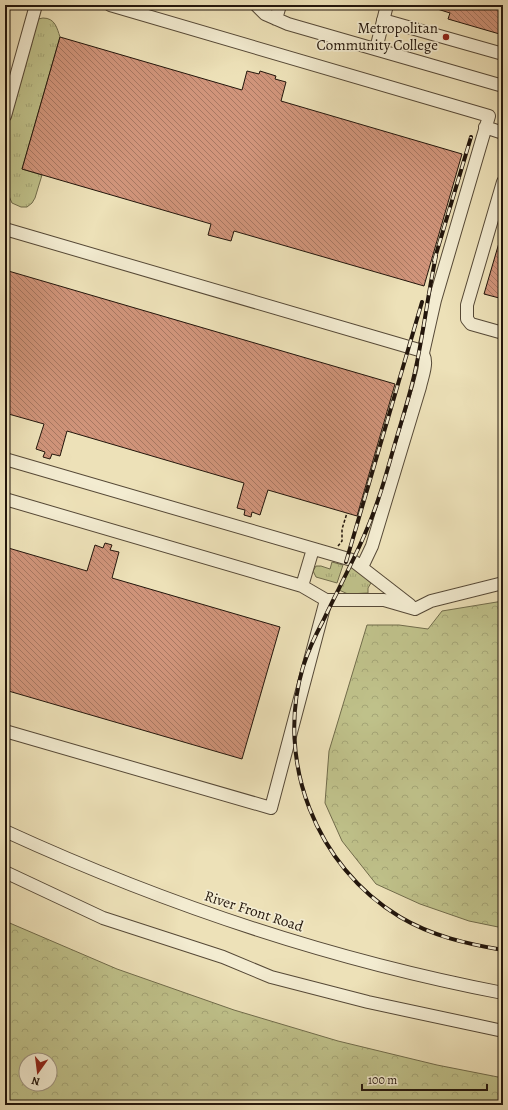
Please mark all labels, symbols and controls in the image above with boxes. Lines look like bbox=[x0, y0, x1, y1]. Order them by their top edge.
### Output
place label: Metropolitan Community College bbox=[317, 18, 438, 55]
marker: Metropolitan Community College bbox=[441, 32, 451, 42]
street label: River Front Road bbox=[202, 886, 307, 937]
north arrow bbox=[18, 1052, 58, 1092]
scale bar bbox=[362, 1066, 487, 1092]
text: 100 m bbox=[368, 1072, 397, 1088]
text: N bbox=[30, 1073, 41, 1089]

